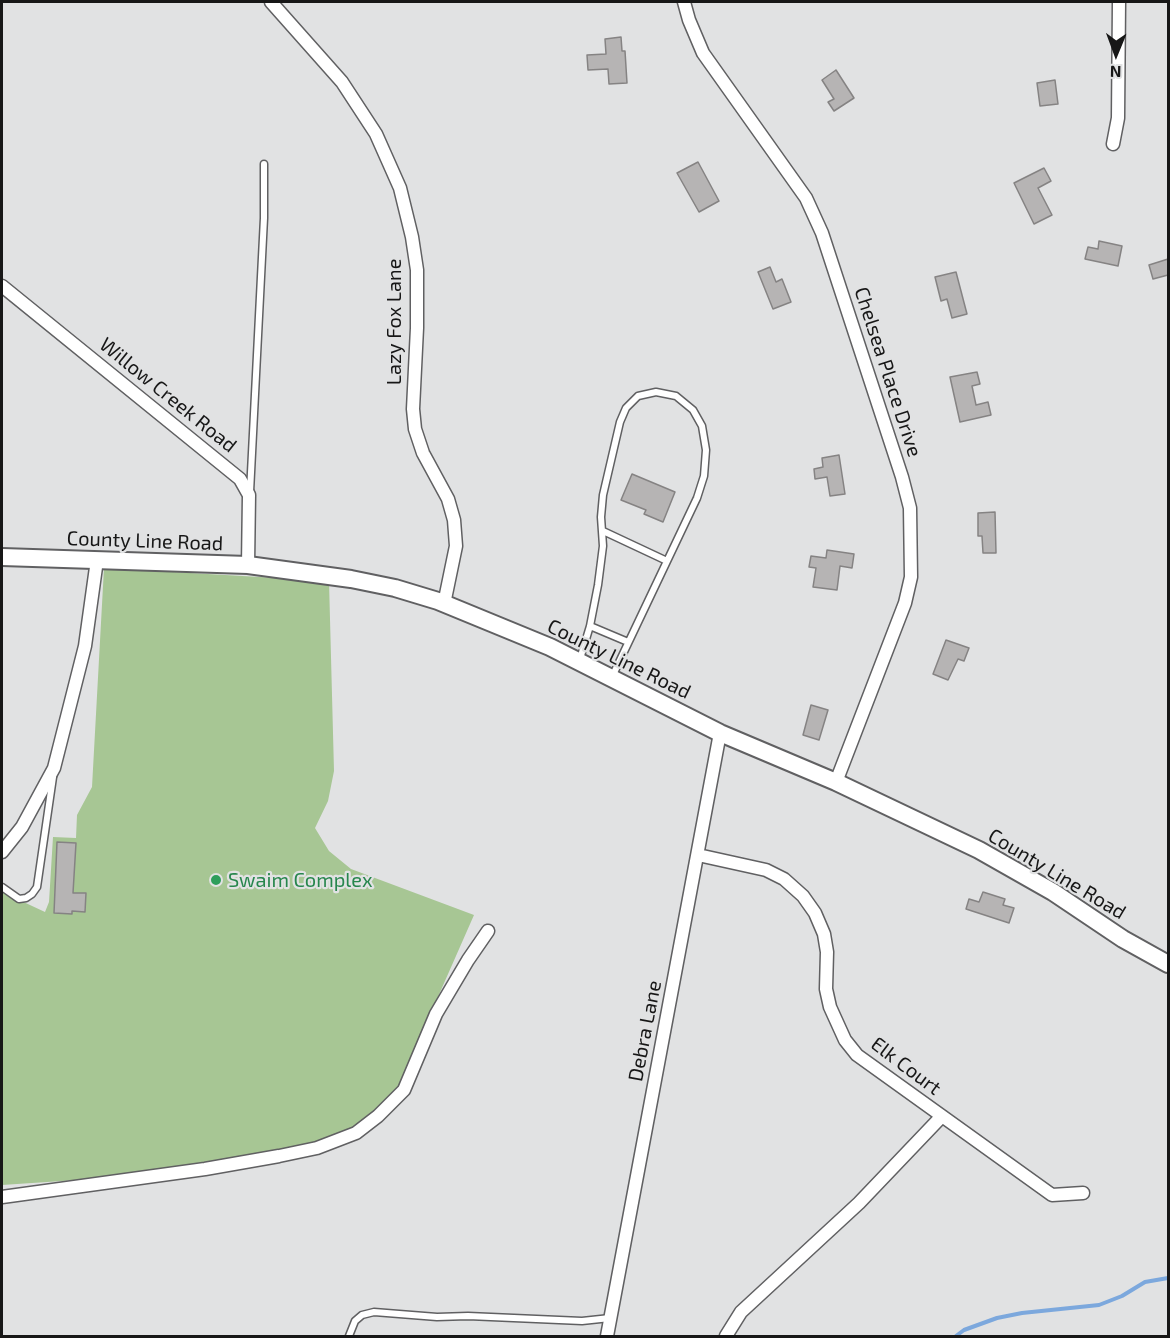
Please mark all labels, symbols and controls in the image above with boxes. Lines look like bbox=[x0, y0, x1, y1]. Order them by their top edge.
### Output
north arrow bbox=[1086, 24, 1146, 84]
text: N bbox=[1110, 63, 1122, 82]
street label: Lazy Fox Lane bbox=[382, 259, 406, 385]
street label: Chelsea Place Drive bbox=[849, 284, 927, 460]
street label: Willow Creek Road bbox=[95, 332, 241, 458]
street label: County Line Road bbox=[66, 526, 224, 556]
street label: County Line Road bbox=[543, 614, 695, 704]
street label: County Line Road bbox=[984, 823, 1130, 925]
place label: Swaim Complex bbox=[228, 868, 373, 892]
marker: Swaim Complex bbox=[209, 873, 223, 887]
street label: Debra Lane bbox=[623, 978, 667, 1084]
street label: Elk Court bbox=[866, 1032, 946, 1100]

